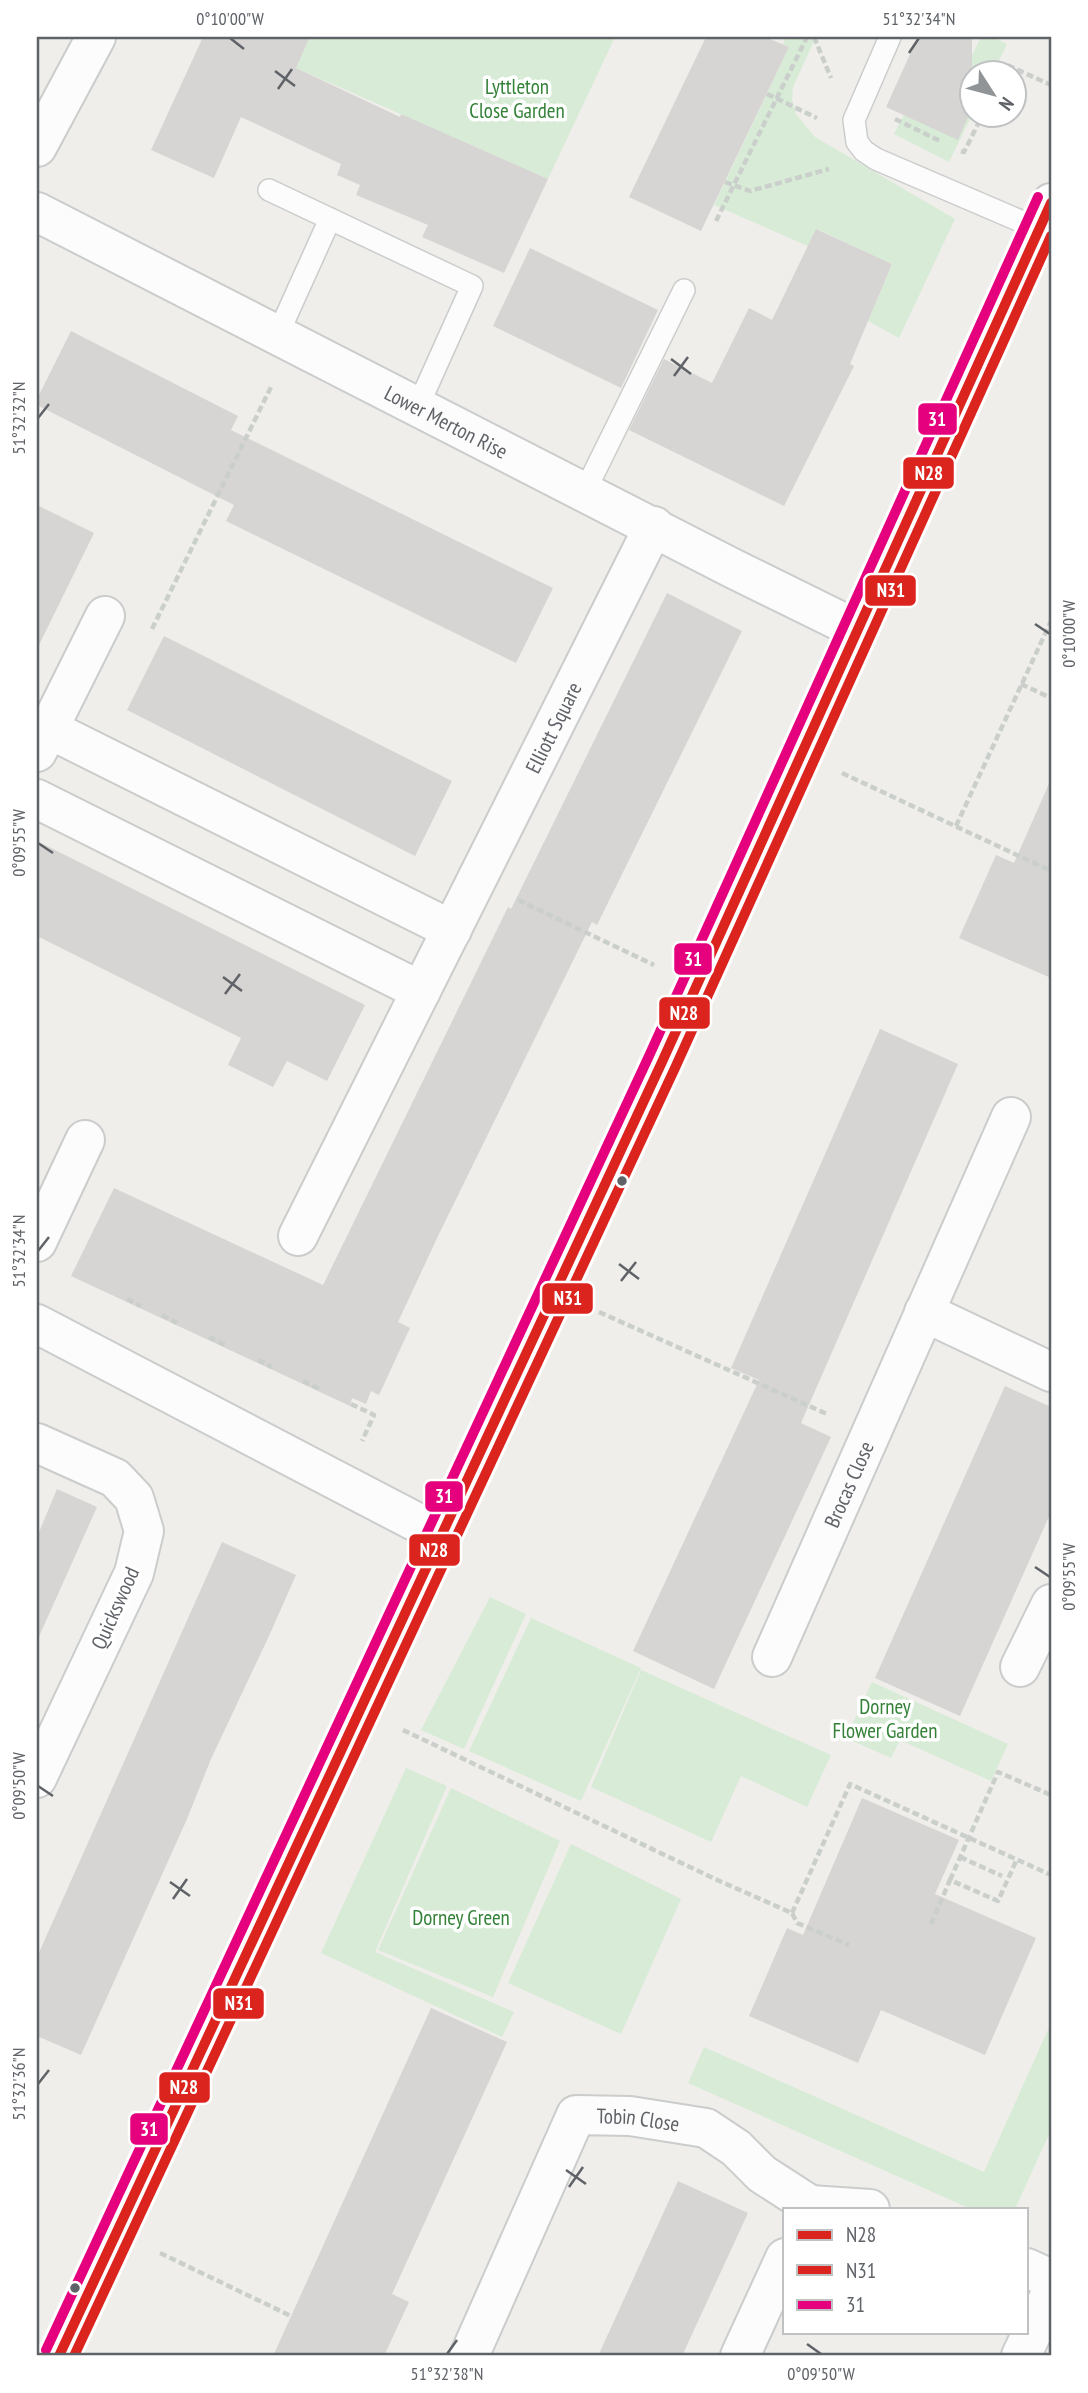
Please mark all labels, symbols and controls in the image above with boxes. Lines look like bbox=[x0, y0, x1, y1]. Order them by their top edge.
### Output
text: 0°10'00"W bbox=[196, 7, 264, 30]
text: 51°32'34"N bbox=[883, 7, 955, 30]
north arrow bbox=[958, 60, 1028, 130]
park label: Lyttleton Close Garden bbox=[469, 73, 565, 124]
text: N bbox=[994, 93, 1019, 115]
street label: Lower Merton Rise bbox=[380, 379, 513, 464]
text: 51°32'32"N bbox=[7, 382, 30, 454]
line badge: 31 bbox=[917, 402, 958, 436]
text: 31 bbox=[928, 407, 946, 431]
line badge: N28 bbox=[902, 456, 955, 490]
text: N28 bbox=[915, 461, 943, 485]
line badge: N31 bbox=[864, 574, 917, 607]
text: N31 bbox=[877, 578, 905, 602]
text: 0°10'00"W bbox=[1057, 600, 1080, 668]
street label: Elliott Square bbox=[519, 677, 587, 777]
text: 0°09'55"W bbox=[7, 809, 30, 877]
line badge: 31 bbox=[673, 942, 713, 976]
text: 31 bbox=[684, 947, 702, 971]
line badge: N28 bbox=[658, 996, 711, 1030]
text: N28 bbox=[670, 1001, 698, 1025]
unlabelled marker bbox=[615, 1174, 629, 1188]
text: 51°32'34"N bbox=[7, 1215, 30, 1287]
line badge: N31 bbox=[541, 1282, 594, 1315]
text: N31 bbox=[554, 1286, 582, 1310]
street label: Brocas Close bbox=[818, 1437, 879, 1532]
line badge: 31 bbox=[424, 1480, 464, 1513]
text: 31 bbox=[435, 1484, 453, 1508]
line badge: N28 bbox=[408, 1533, 461, 1567]
text: N28 bbox=[420, 1538, 448, 1562]
text: 0°09'55"W bbox=[1057, 1543, 1080, 1611]
street label: Quickswood bbox=[85, 1563, 145, 1653]
park label: Dorney Flower Garden bbox=[833, 1693, 938, 1744]
text: 0°09'50"W bbox=[7, 1752, 30, 1820]
park label: Dorney Green bbox=[412, 1904, 510, 1931]
line badge: N31 bbox=[212, 1987, 265, 2020]
text: N31 bbox=[225, 1991, 253, 2015]
text: 51°32'36"N bbox=[7, 2048, 30, 2120]
line badge: N28 bbox=[158, 2071, 211, 2104]
text: N28 bbox=[170, 2075, 198, 2099]
street label: Tobin Close bbox=[597, 2102, 681, 2137]
line badge: 31 bbox=[129, 2112, 169, 2146]
text: 31 bbox=[140, 2117, 158, 2141]
legend bbox=[783, 2208, 1028, 2334]
text: N28 bbox=[846, 2221, 876, 2248]
text: N31 bbox=[846, 2257, 876, 2284]
unlabelled marker bbox=[68, 2281, 82, 2295]
text: 31 bbox=[846, 2291, 865, 2318]
text: 51°32'38"N bbox=[411, 2362, 483, 2385]
text: 0°09'50"W bbox=[787, 2362, 855, 2385]

